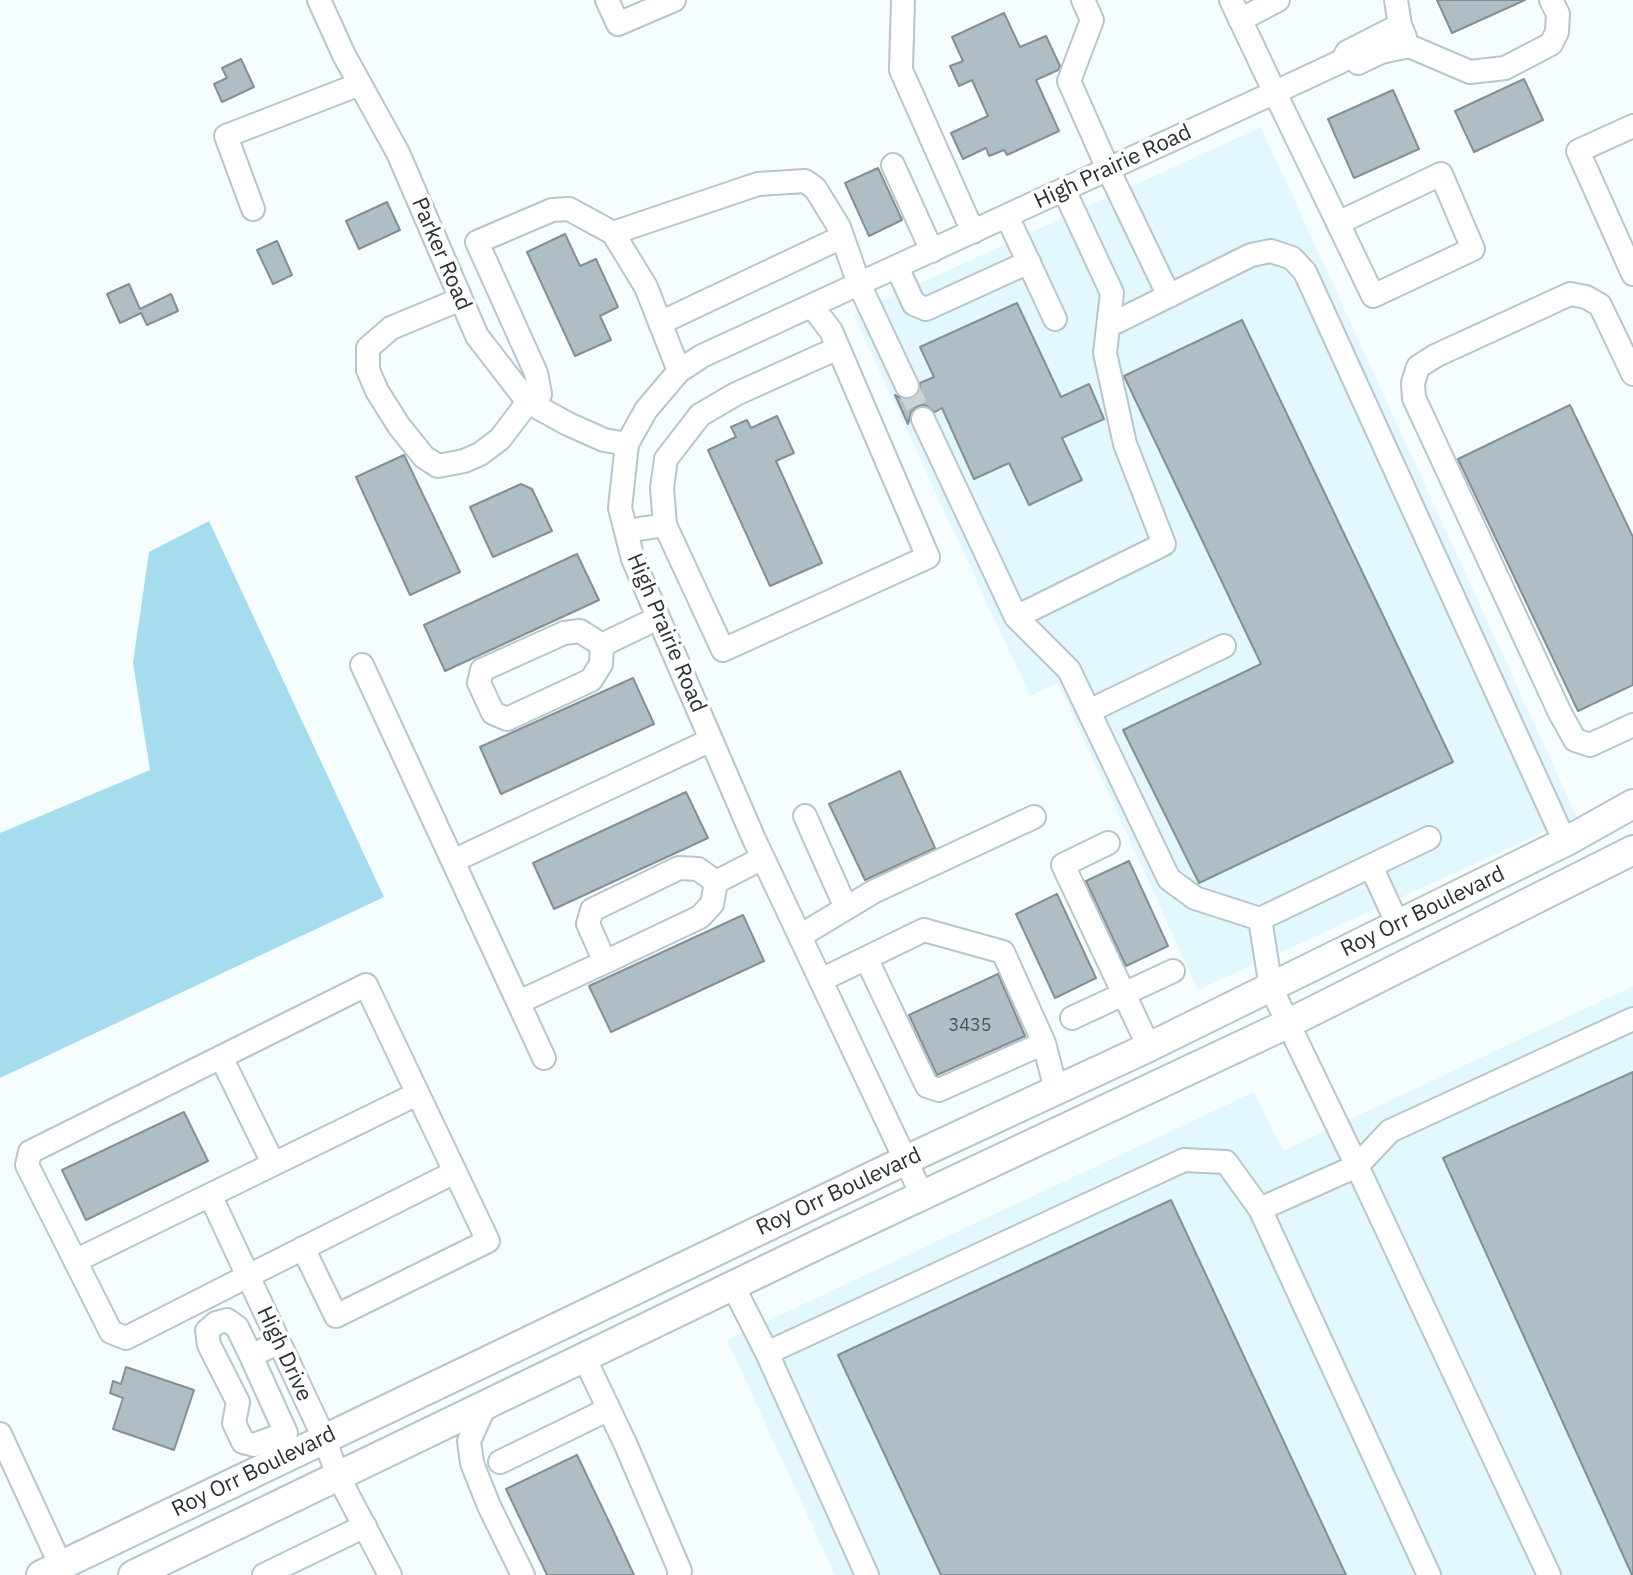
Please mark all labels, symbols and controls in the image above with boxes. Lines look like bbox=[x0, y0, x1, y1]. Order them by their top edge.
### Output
street label: High Prairie Road bbox=[1030, 119, 1196, 215]
street label: Parker Road bbox=[405, 194, 477, 314]
street label: High Prairie Road bbox=[621, 550, 711, 716]
street label: Roy Orr Boulevard bbox=[1337, 861, 1509, 963]
house number: 3435 bbox=[948, 1015, 992, 1037]
street label: Roy Orr Boulevard bbox=[752, 1142, 926, 1242]
street label: High Drive bbox=[251, 1302, 317, 1406]
street label: Roy Orr Boulevard bbox=[168, 1421, 340, 1523]

